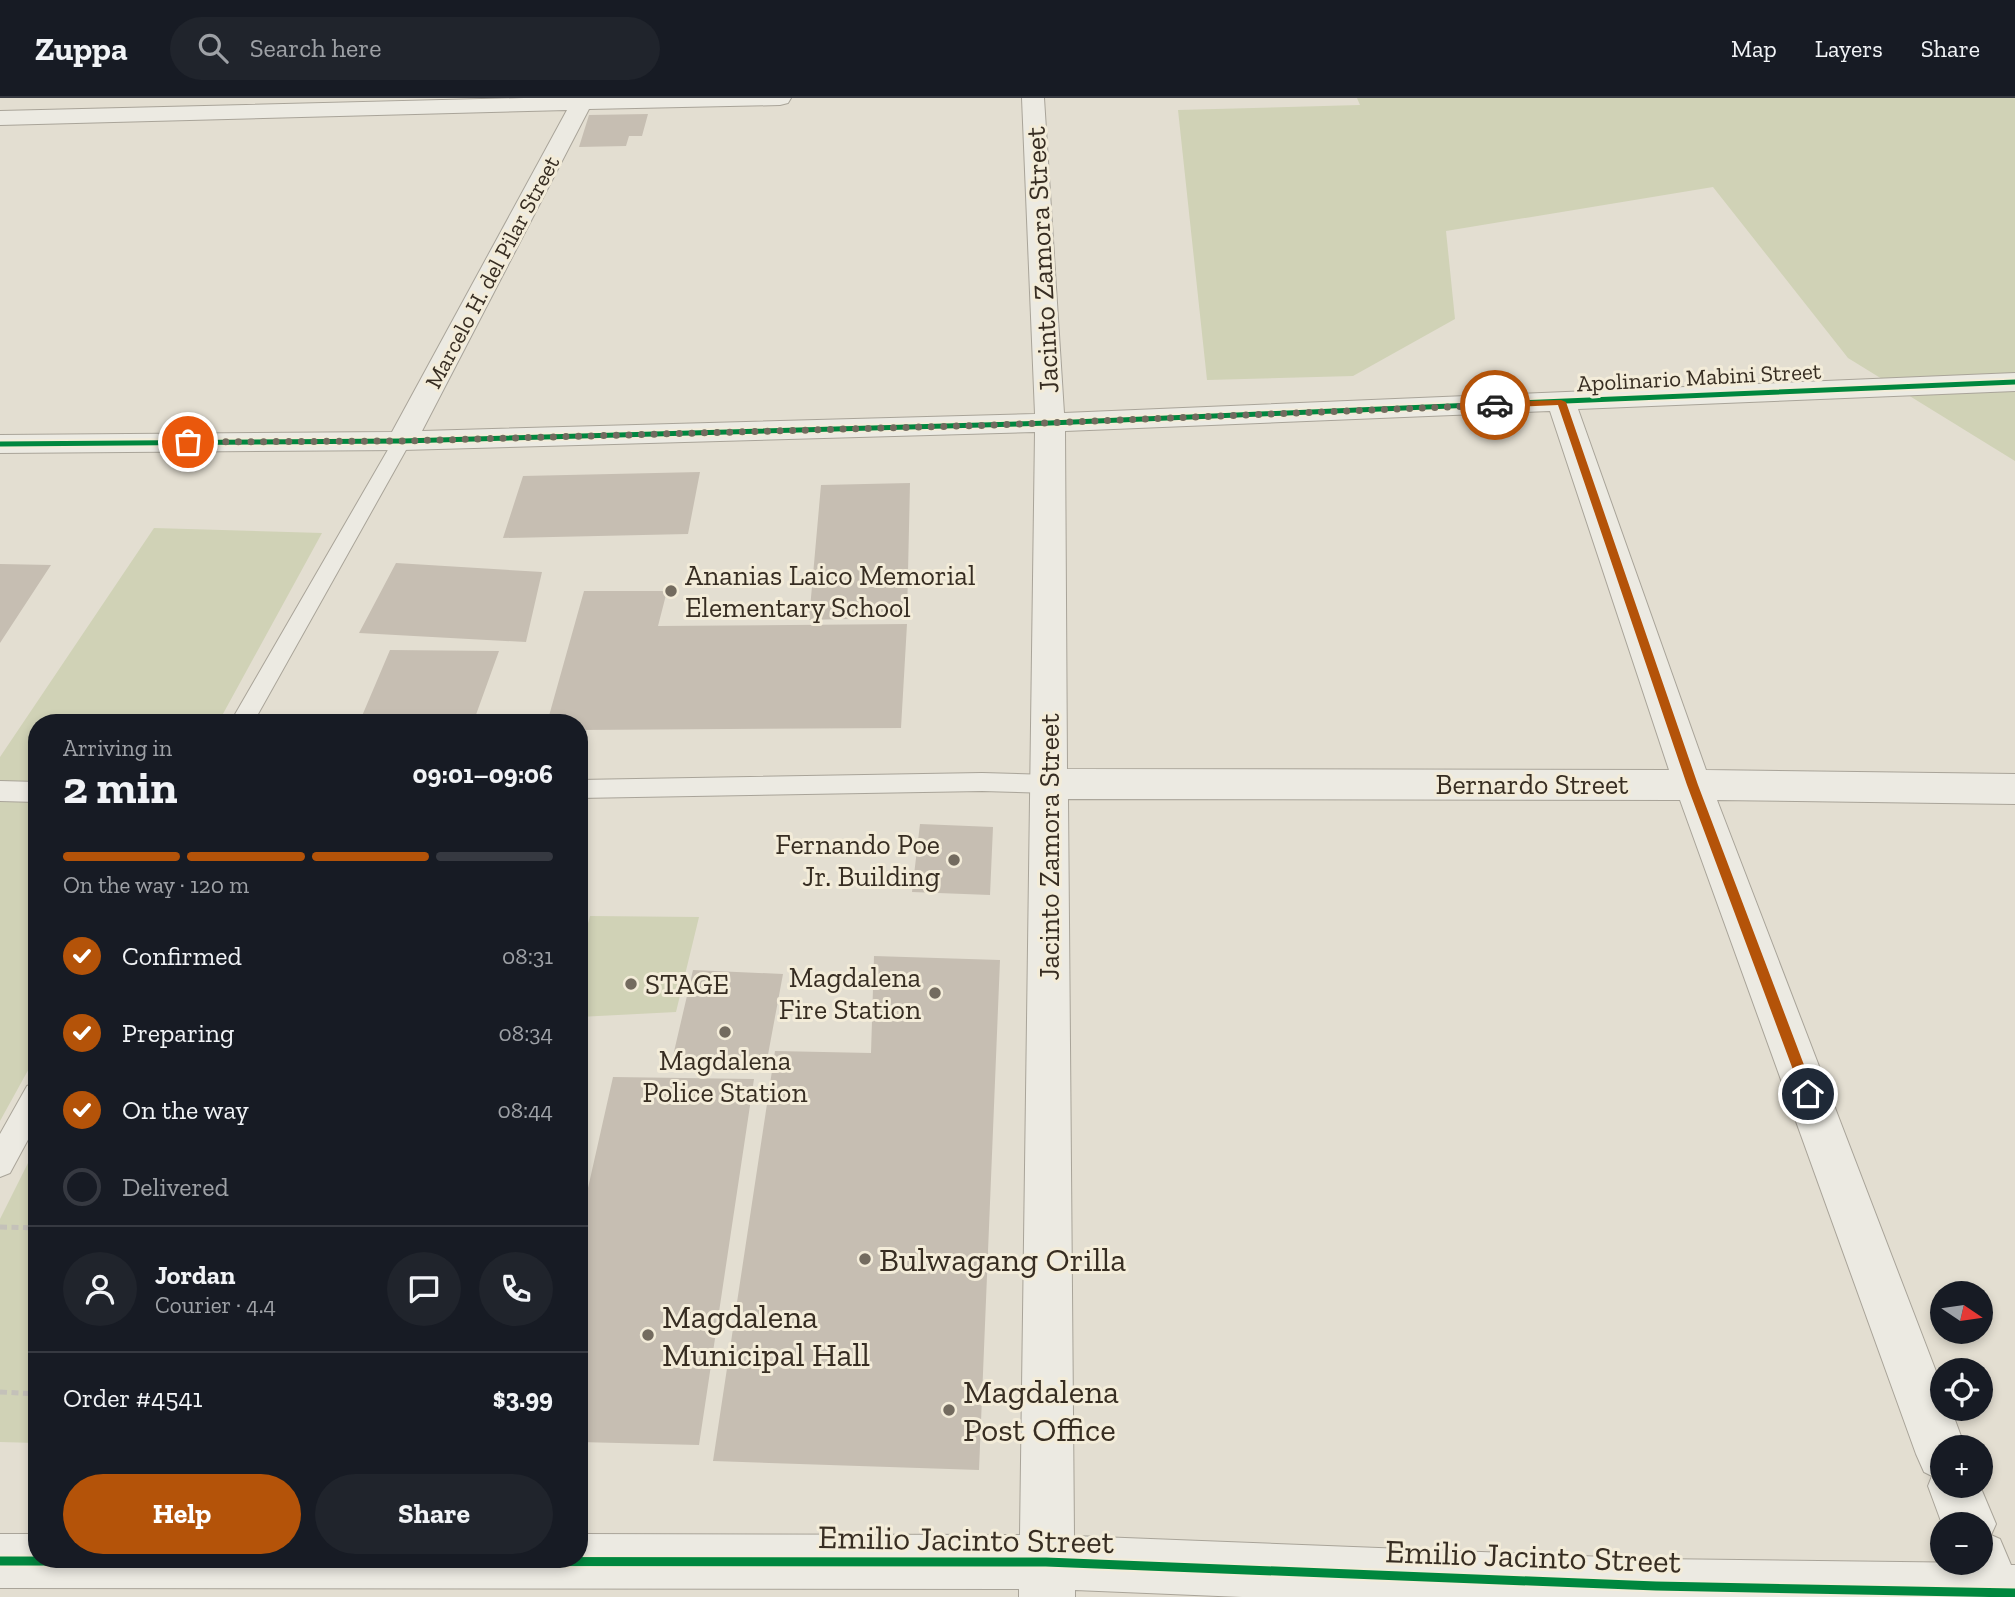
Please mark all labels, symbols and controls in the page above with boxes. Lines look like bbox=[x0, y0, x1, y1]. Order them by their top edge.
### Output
search box bbox=[170, 17, 660, 80]
text: Zuppa bbox=[35, 29, 128, 68]
icon: search bbox=[194, 29, 232, 67]
text: Search here bbox=[250, 32, 381, 64]
text: Map bbox=[1731, 34, 1777, 63]
text: Layers bbox=[1815, 34, 1883, 63]
text: Share bbox=[1921, 34, 1980, 63]
street label: Jacinto Zamora Street bbox=[1019, 125, 1065, 394]
street label: Marcelo H. del Pilar Street bbox=[419, 150, 566, 393]
street label: Apolinario Mabini Street bbox=[1576, 357, 1822, 397]
courier bbox=[1460, 370, 1530, 440]
icon: car bbox=[1476, 386, 1514, 424]
pin bbox=[158, 412, 218, 472]
icon: bag bbox=[169, 423, 207, 461]
place label: Ananias Laico Memorial Elementary School bbox=[685, 559, 975, 624]
marker: Ananias Laico Memorial Elementary School bbox=[663, 583, 679, 599]
street label: Jacinto Zamora Street bbox=[1033, 713, 1066, 981]
text: Arriving in bbox=[63, 734, 172, 762]
text: 09:01–09:06 bbox=[413, 758, 553, 790]
text: 2 min bbox=[63, 760, 178, 815]
street label: Bernardo Street bbox=[1435, 768, 1629, 801]
place label: Fernando Poe Jr. Building bbox=[775, 828, 940, 893]
marker: Fernando Poe Jr. Building bbox=[946, 852, 962, 868]
text: On the way · 120 m bbox=[63, 871, 249, 899]
icon: check bbox=[63, 937, 101, 975]
text: Confirmed bbox=[122, 940, 242, 972]
text: 08:31 bbox=[502, 942, 553, 970]
place label: Magdalena Fire Station bbox=[779, 961, 921, 1026]
place label: STAGE bbox=[645, 968, 729, 1001]
marker: STAGE bbox=[623, 976, 639, 992]
marker: Magdalena Fire Station bbox=[927, 985, 943, 1001]
icon: check bbox=[63, 1014, 101, 1052]
text: Preparing bbox=[122, 1017, 234, 1049]
text: 08:34 bbox=[499, 1019, 553, 1047]
marker: Magdalena Police Station bbox=[717, 1024, 733, 1040]
place label: Magdalena Police Station bbox=[642, 1044, 808, 1109]
pin bbox=[1778, 1064, 1838, 1124]
icon: home bbox=[1789, 1075, 1827, 1113]
icon: check bbox=[63, 1091, 101, 1129]
text: On the way bbox=[122, 1094, 249, 1126]
text: 08:44 bbox=[497, 1096, 553, 1124]
text: Delivered bbox=[122, 1171, 229, 1203]
place label: Bulwagang Orilla bbox=[879, 1240, 1126, 1279]
marker: Bulwagang Orilla bbox=[857, 1251, 873, 1267]
button: person bbox=[63, 1252, 137, 1326]
button: chat bbox=[387, 1252, 461, 1326]
button: phone bbox=[479, 1252, 553, 1326]
text: Jordan bbox=[155, 1259, 235, 1291]
north arrow bbox=[1930, 1281, 1993, 1344]
map controls bbox=[1930, 1281, 1993, 1575]
text: Courier · 4.4 bbox=[155, 1291, 276, 1319]
place label: Magdalena Municipal Hall bbox=[662, 1297, 870, 1374]
marker: Magdalena Municipal Hall bbox=[640, 1327, 656, 1343]
button: locate bbox=[1930, 1358, 1993, 1421]
place label: Magdalena Post Office bbox=[963, 1372, 1119, 1449]
text: Order #4541 bbox=[63, 1382, 203, 1414]
text: $3.99 bbox=[493, 1382, 553, 1414]
marker: Magdalena Post Office bbox=[941, 1402, 957, 1418]
button: + bbox=[1930, 1435, 1993, 1498]
button: Help bbox=[63, 1474, 301, 1554]
button: Share bbox=[315, 1474, 553, 1554]
button: − bbox=[1930, 1512, 1993, 1575]
street label: Emilio Jacinto Street bbox=[818, 1517, 1115, 1561]
street label: Emilio Jacinto Street bbox=[1384, 1531, 1682, 1581]

